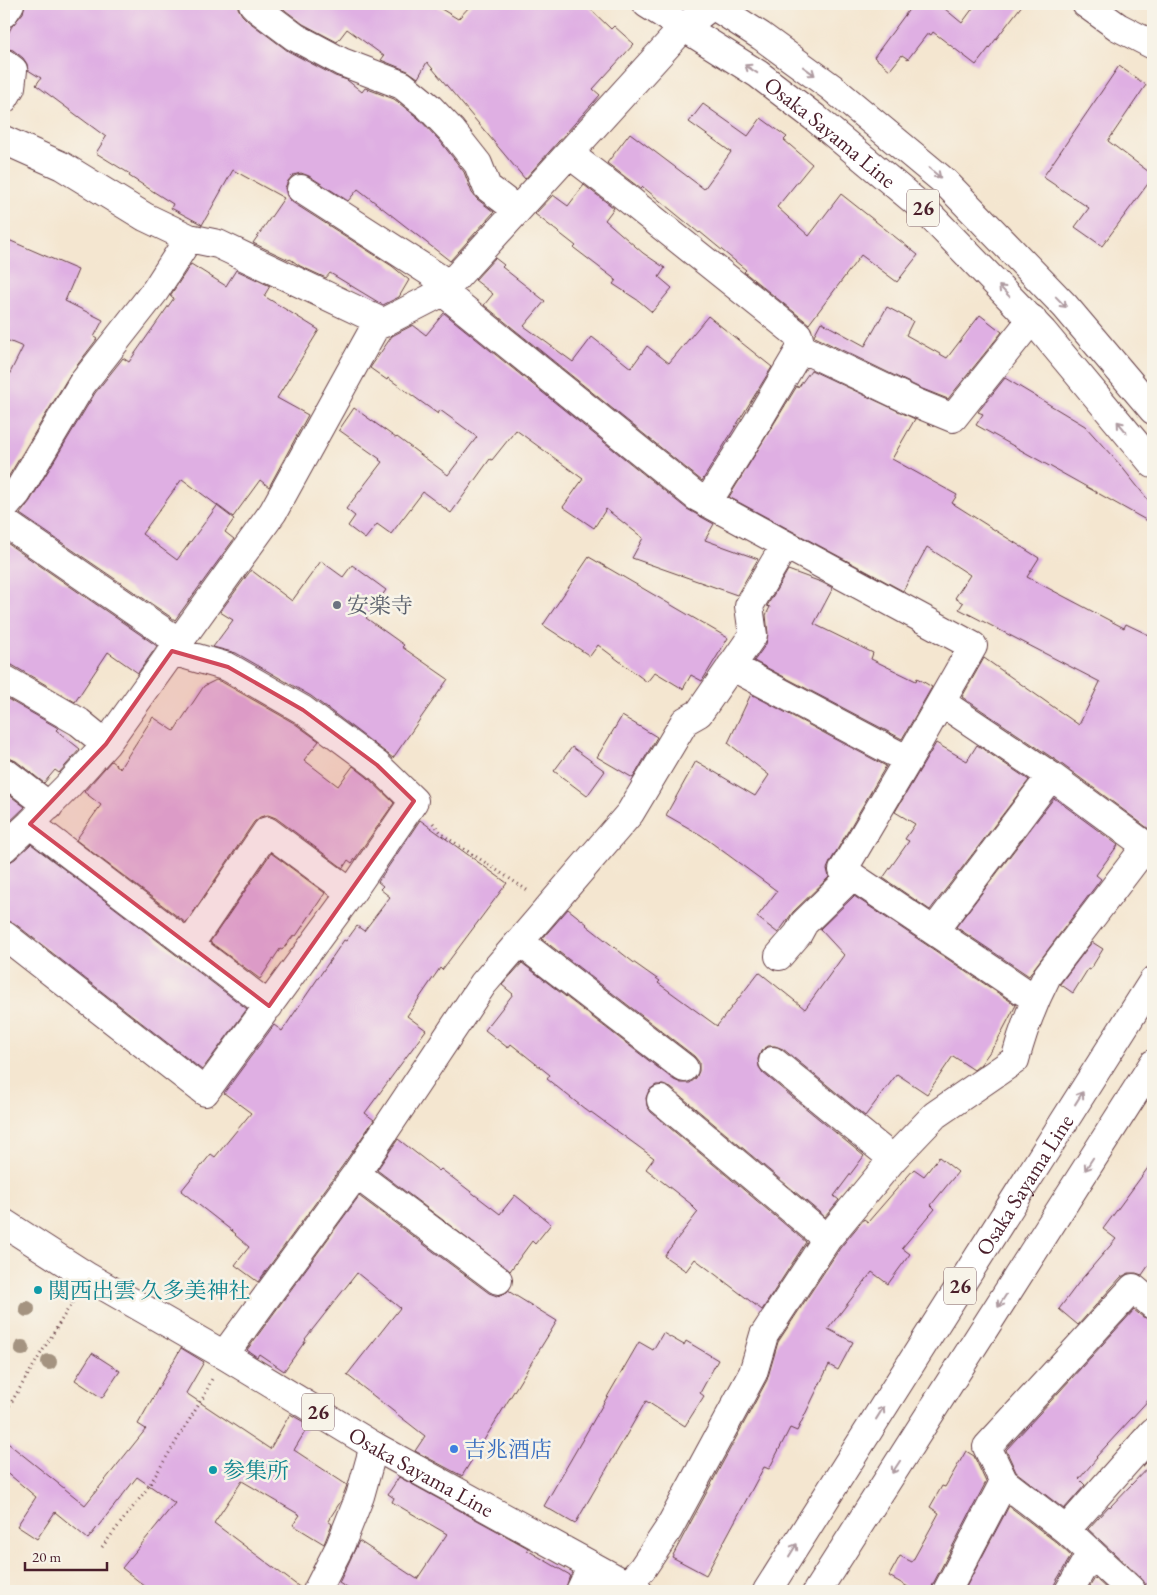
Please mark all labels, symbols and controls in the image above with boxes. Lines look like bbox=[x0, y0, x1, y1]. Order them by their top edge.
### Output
one-way arrow bbox=[744, 64, 758, 74]
one-way arrow bbox=[802, 66, 816, 76]
street label: Osaka Sayama Line bbox=[758, 70, 902, 195]
one-way arrow bbox=[928, 168, 941, 179]
road number: 26 bbox=[907, 190, 939, 227]
one-way arrow bbox=[998, 285, 1010, 297]
one-way arrow bbox=[1055, 295, 1067, 308]
one-way arrow bbox=[1116, 420, 1128, 433]
place label: 安楽寺 bbox=[347, 591, 413, 620]
marker: 安楽寺 bbox=[331, 599, 343, 611]
one-way arrow bbox=[1074, 1092, 1084, 1106]
street label: Osaka Sayama Line bbox=[969, 1108, 1080, 1261]
one-way arrow bbox=[1084, 1157, 1095, 1171]
road number: 26 bbox=[944, 1268, 976, 1304]
place label: 関西出雲 久多美神社 bbox=[48, 1276, 250, 1305]
marker: 関西出雲 久多美神社 bbox=[32, 1284, 44, 1296]
one-way arrow bbox=[997, 1294, 1007, 1308]
road number: 26 bbox=[302, 1394, 334, 1430]
one-way arrow bbox=[875, 1406, 885, 1420]
street label: Osaka Sayama Line bbox=[343, 1420, 499, 1524]
place label: 吉兆酒店 bbox=[464, 1435, 552, 1464]
marker: 吉兆酒店 bbox=[448, 1443, 460, 1455]
place label: 参集所 bbox=[223, 1456, 289, 1485]
one-way arrow bbox=[890, 1460, 900, 1474]
marker: 参集所 bbox=[207, 1464, 219, 1476]
scale bar bbox=[25, 1540, 108, 1572]
one-way arrow bbox=[787, 1543, 798, 1557]
text: 20 m bbox=[32, 1547, 61, 1566]

